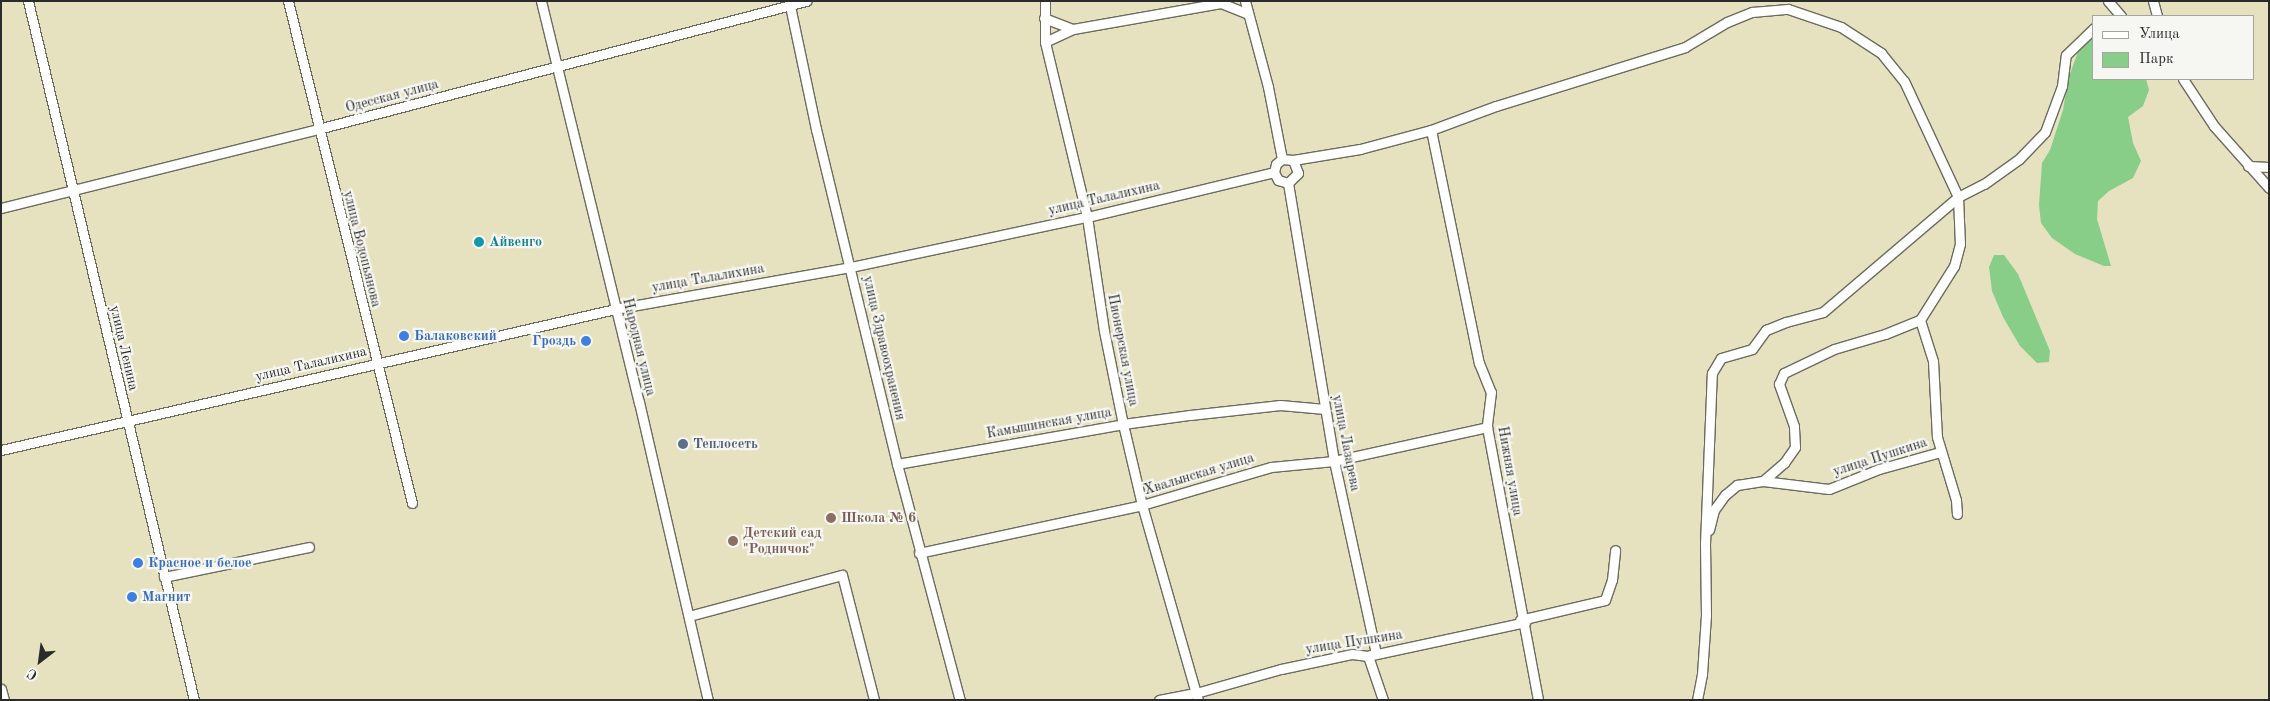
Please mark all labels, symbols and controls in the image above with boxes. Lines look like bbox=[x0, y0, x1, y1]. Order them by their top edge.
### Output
legend bbox=[2092, 15, 2255, 80]
text: Улица bbox=[2139, 27, 2180, 42]
text: Парк bbox=[2139, 52, 2174, 67]
street label: Одесская улица bbox=[344, 76, 440, 116]
street label: улица Талалихина bbox=[1047, 177, 1161, 219]
street label: улица Водопьянова bbox=[339, 189, 385, 309]
place label: Айвенго bbox=[489, 234, 542, 250]
marker: Айвенго bbox=[473, 236, 485, 248]
street label: улица Талалихина bbox=[650, 260, 766, 296]
street label: улица Здравоохранения bbox=[859, 274, 909, 422]
street label: Пионерская улица bbox=[1104, 292, 1142, 408]
street label: Народная улица bbox=[619, 296, 659, 398]
street label: улица Ленина bbox=[106, 304, 142, 392]
place label: Балаковский bbox=[414, 328, 497, 344]
marker: Балаковский bbox=[398, 330, 410, 342]
place label: Гроздь bbox=[532, 333, 576, 349]
marker: Гроздь bbox=[580, 335, 592, 347]
street label: улица Талалихина bbox=[254, 343, 368, 385]
street label: улица Лазарева bbox=[1328, 393, 1364, 493]
street label: Камышинская улица bbox=[985, 404, 1113, 442]
street label: Нижняя улица bbox=[1494, 425, 1526, 517]
street label: улица Пушкина bbox=[1831, 434, 1929, 480]
place label: Теплосеть bbox=[693, 436, 758, 452]
marker: Теплосеть bbox=[677, 438, 689, 450]
street label: Хвалынская улица bbox=[1142, 449, 1256, 499]
place label: Школа № 6 bbox=[841, 510, 916, 526]
marker: Школа № 6 bbox=[825, 512, 837, 524]
place label: Детский сад "Родничок" bbox=[743, 525, 822, 558]
marker: Детский сад "Родничок" bbox=[727, 535, 739, 547]
place label: Красное и белое bbox=[148, 555, 252, 571]
marker: Красное и белое bbox=[132, 557, 144, 569]
place label: Магнит bbox=[142, 589, 190, 605]
marker: Магнит bbox=[126, 591, 138, 603]
street label: улица Пушкина bbox=[1304, 626, 1404, 658]
north arrow bbox=[15, 636, 65, 686]
text: С bbox=[25, 666, 40, 682]

